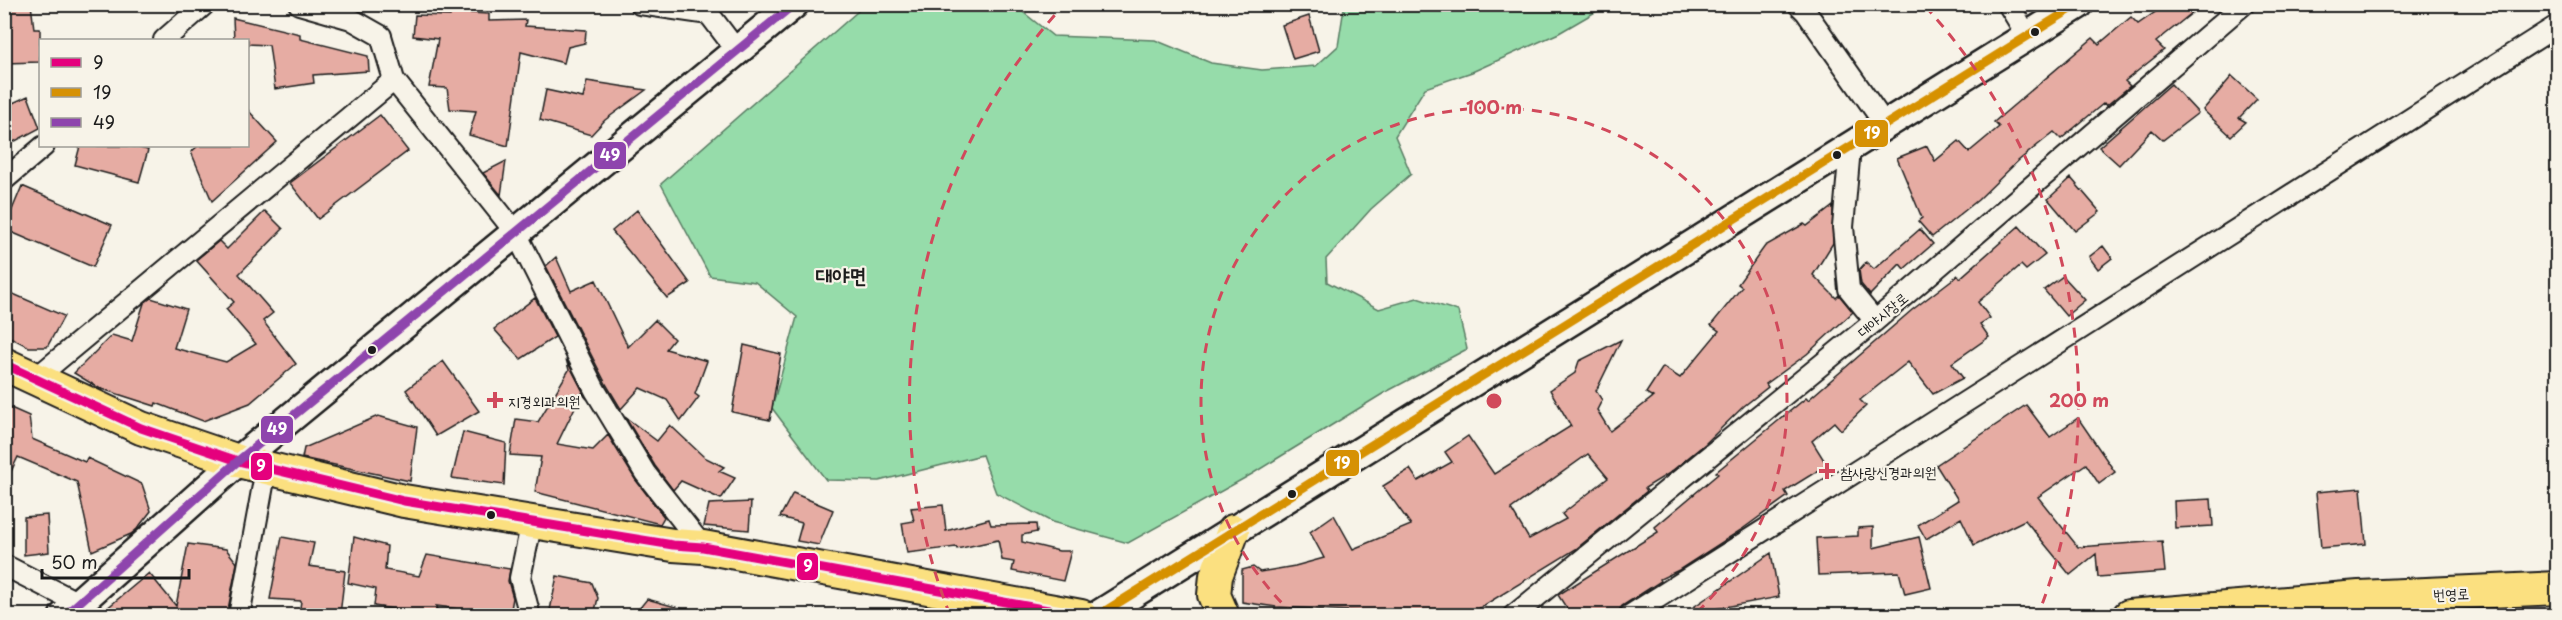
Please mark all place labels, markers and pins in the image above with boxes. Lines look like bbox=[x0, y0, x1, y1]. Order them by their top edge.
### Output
unlabelled marker bbox=[2029, 26, 2041, 38]
unlabelled marker bbox=[1831, 149, 1843, 161]
unlabelled marker bbox=[366, 344, 378, 356]
place label: 지경외과의원 bbox=[508, 389, 580, 412]
marker: 지경외과의원 bbox=[486, 391, 504, 409]
centre of rings bbox=[1484, 391, 1504, 411]
place label: 참사랑신경과의원 bbox=[1840, 460, 1937, 483]
marker: 참사랑신경과의원 bbox=[1818, 462, 1836, 480]
unlabelled marker bbox=[1286, 488, 1298, 500]
unlabelled marker bbox=[485, 509, 497, 521]

